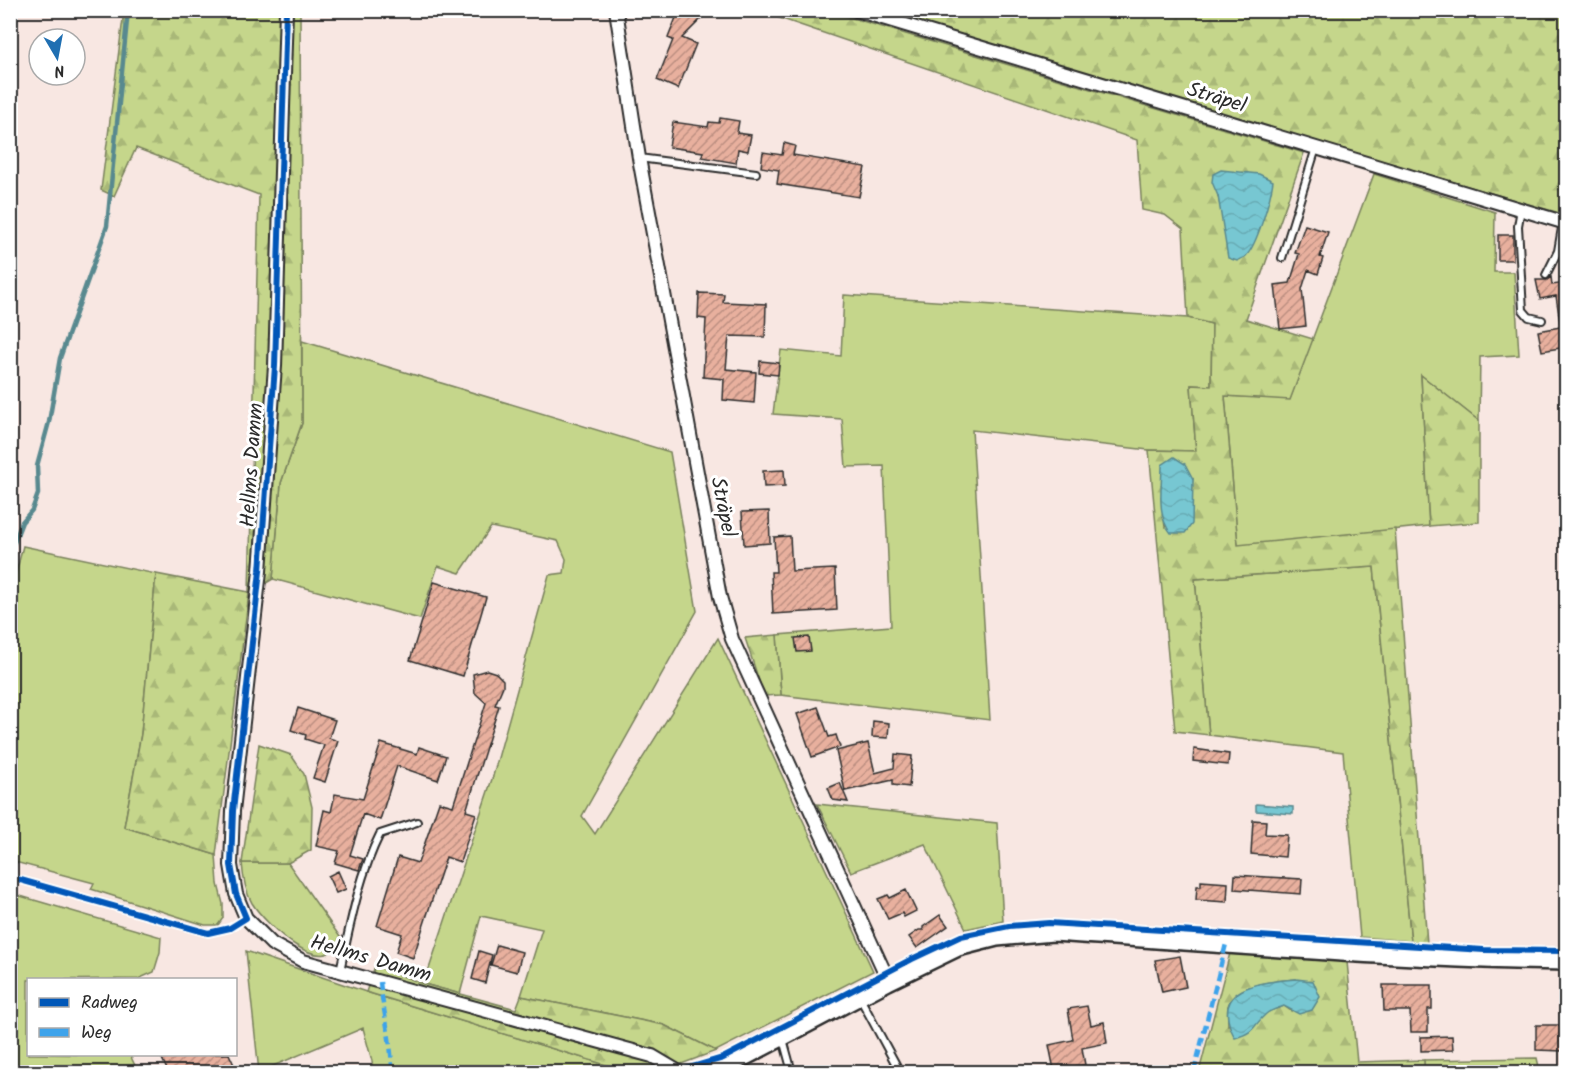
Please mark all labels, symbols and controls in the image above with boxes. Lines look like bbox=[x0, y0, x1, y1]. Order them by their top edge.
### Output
north arrow bbox=[27, 27, 87, 87]
text: N bbox=[52, 57, 66, 83]
street label: Sträpel bbox=[1183, 74, 1250, 123]
street label: Hellms Damm bbox=[232, 402, 273, 528]
street label: Sträpel bbox=[701, 474, 745, 540]
street label: Hellms Damm bbox=[306, 926, 435, 992]
legend bbox=[27, 978, 237, 1056]
text: Radweg bbox=[81, 989, 138, 1018]
text: Weg bbox=[81, 1019, 112, 1048]

